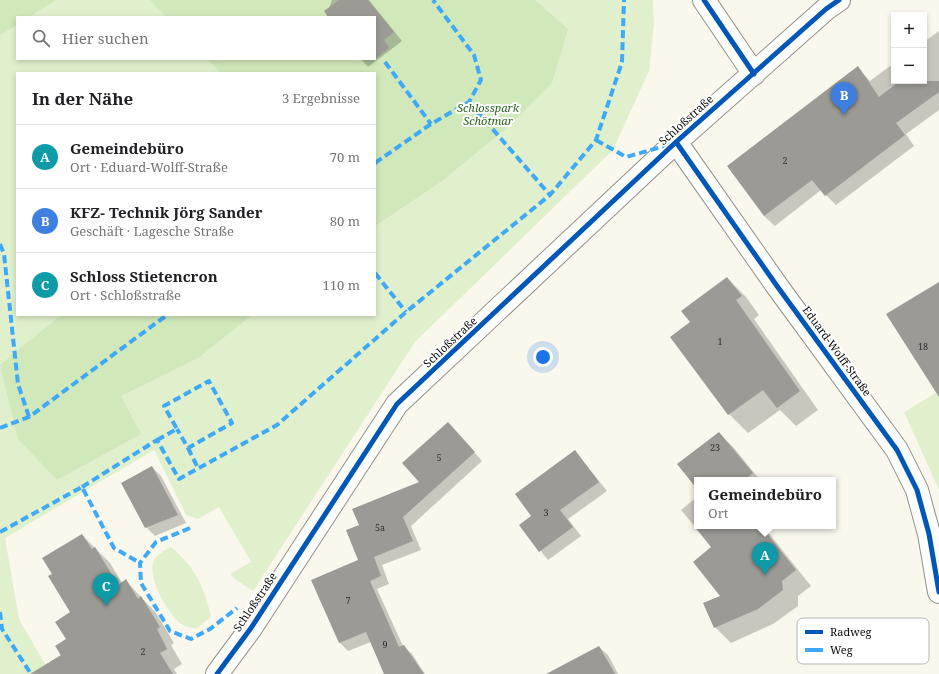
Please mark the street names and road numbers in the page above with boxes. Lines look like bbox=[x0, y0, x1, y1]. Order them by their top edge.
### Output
street label: Schloßstraße bbox=[655, 91, 716, 148]
street label: Eduard-Wolff-Straße bbox=[800, 303, 875, 399]
street label: Schloßstraße bbox=[420, 313, 480, 370]
street label: Schloßstraße bbox=[229, 569, 280, 634]

